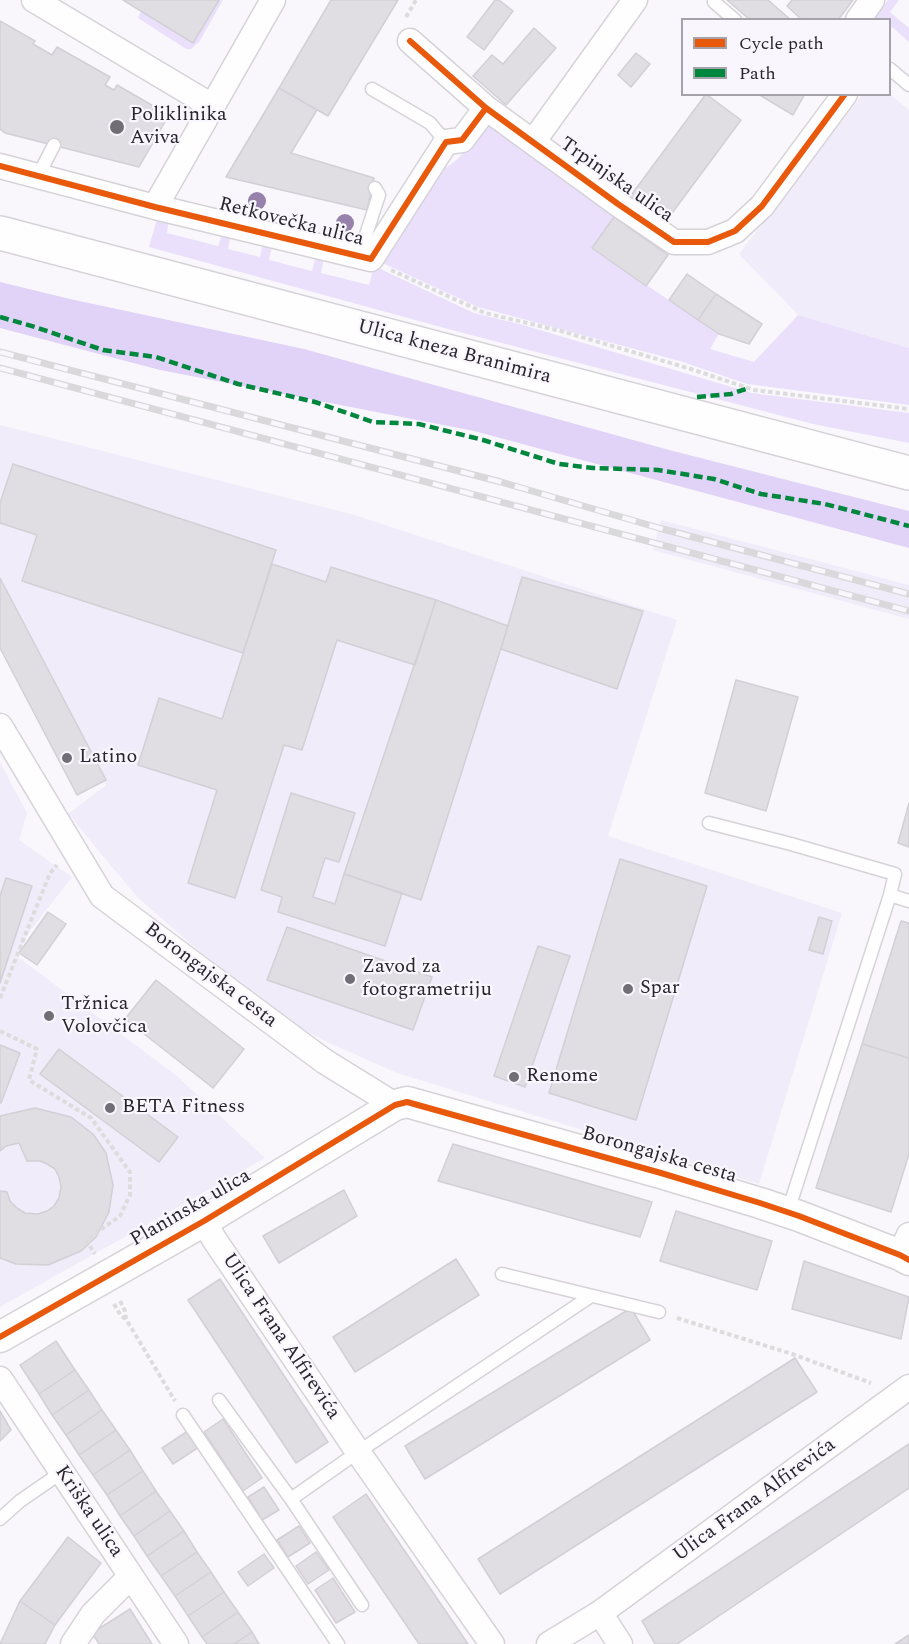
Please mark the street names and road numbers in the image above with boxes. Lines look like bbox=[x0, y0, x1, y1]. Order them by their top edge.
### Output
street label: Trpinjska ulica bbox=[555, 133, 677, 229]
street label: Retkovečka ulica bbox=[216, 193, 366, 253]
street label: Ulica kneza Branimira bbox=[355, 316, 553, 390]
street label: Borongajska cesta bbox=[139, 918, 281, 1034]
street label: Borongajska cesta bbox=[579, 1122, 739, 1190]
street label: Planinska ulica bbox=[127, 1165, 255, 1253]
street label: Ulica Frana Alfirevića bbox=[216, 1249, 344, 1425]
street label: Ulica Frana Alfirevića bbox=[669, 1434, 841, 1568]
street label: Kriška ulica bbox=[49, 1462, 127, 1562]

